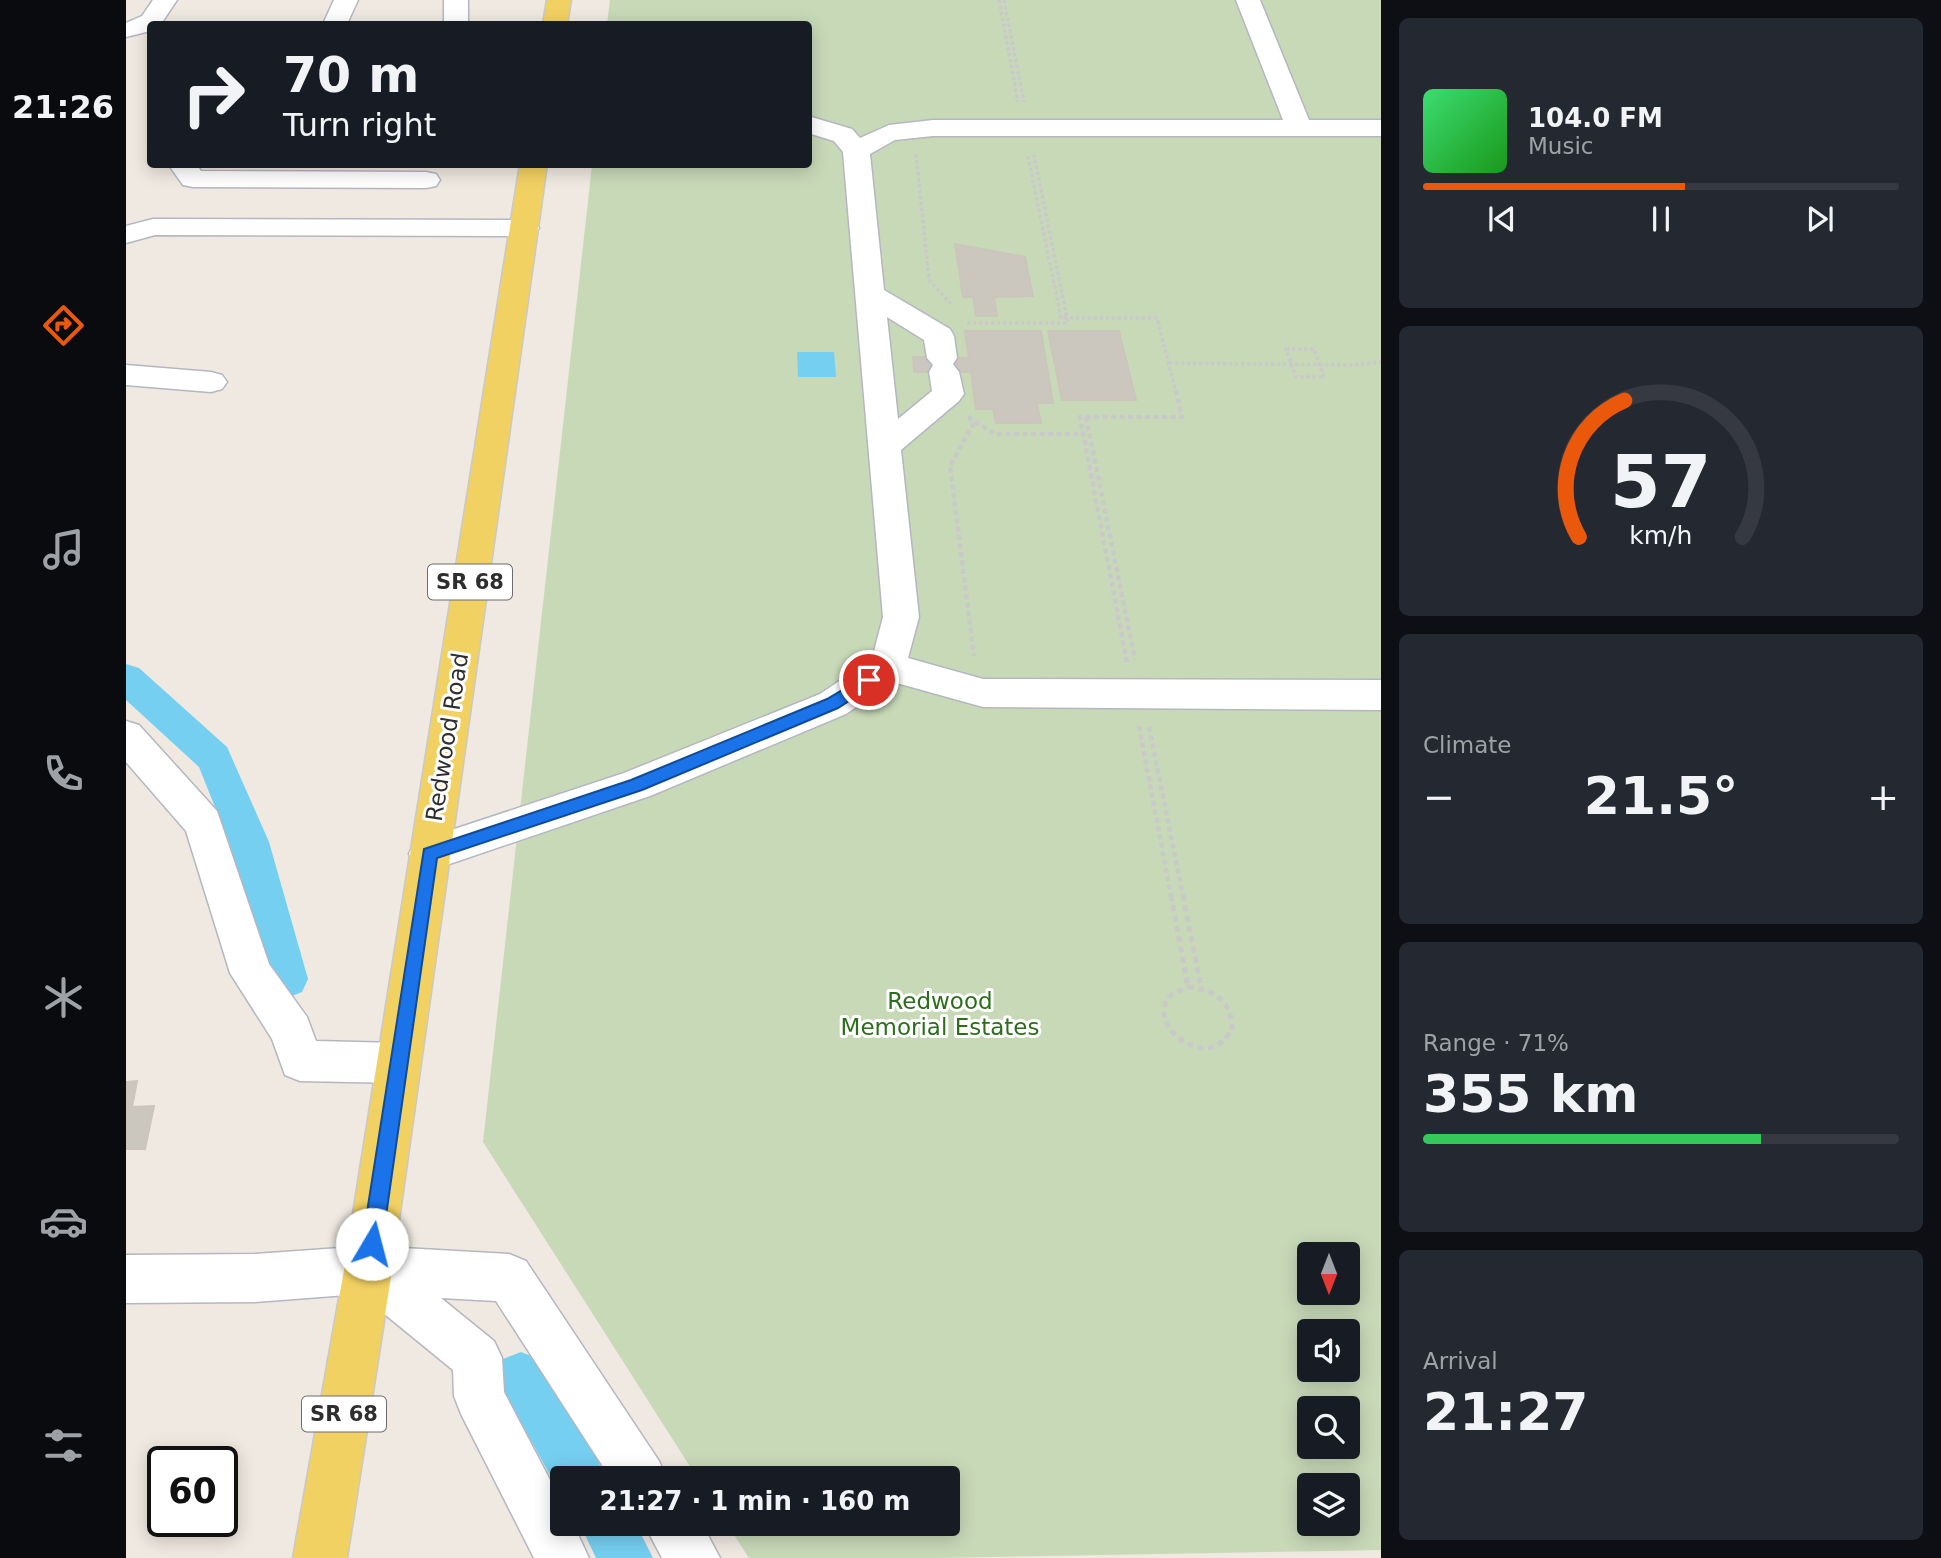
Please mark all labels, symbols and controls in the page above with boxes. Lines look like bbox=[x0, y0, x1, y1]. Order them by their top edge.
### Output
text: 70 m bbox=[283, 47, 419, 104]
icon: right bbox=[168, 49, 259, 140]
text: 21:26 bbox=[12, 88, 114, 126]
text: 104.0 FM bbox=[1528, 103, 1663, 133]
text: Turn right bbox=[283, 106, 436, 144]
text: Music bbox=[1528, 133, 1593, 159]
icon: previous bbox=[1483, 200, 1521, 238]
icon: pause bbox=[1642, 200, 1680, 238]
icon: next bbox=[1801, 200, 1839, 238]
icon: directions bbox=[39, 301, 88, 350]
text: 57 bbox=[1610, 439, 1712, 524]
text: km/h bbox=[1629, 521, 1693, 550]
icon: music bbox=[39, 525, 88, 574]
road number: SR 68 bbox=[428, 564, 512, 600]
pin bbox=[839, 650, 899, 710]
street label: Redwood Road bbox=[421, 651, 473, 823]
icon: arrive bbox=[850, 661, 888, 699]
text: Climate bbox=[1423, 732, 1512, 758]
icon: phone bbox=[39, 749, 88, 798]
text: 21.5° bbox=[1584, 766, 1738, 826]
text: − bbox=[1423, 775, 1455, 819]
text: + bbox=[1867, 775, 1899, 819]
icon: climate bbox=[39, 973, 88, 1022]
park label: Redwood Memorial Estates bbox=[841, 988, 1039, 1040]
text: Range · 71% bbox=[1423, 1030, 1569, 1056]
text: 355 km bbox=[1423, 1064, 1638, 1124]
icon: car bbox=[39, 1197, 88, 1246]
position arrow bbox=[335, 1207, 409, 1281]
north arrow bbox=[1297, 1242, 1360, 1306]
map controls bbox=[1297, 1242, 1360, 1536]
button: sound bbox=[1297, 1319, 1360, 1382]
text: Arrival bbox=[1423, 1348, 1498, 1374]
text: 21:27 bbox=[1423, 1382, 1589, 1442]
road number: SR 68 bbox=[302, 1396, 386, 1432]
button: search bbox=[1297, 1396, 1360, 1459]
icon: filters bbox=[39, 1421, 88, 1470]
speed limit sign: 60 bbox=[147, 1446, 238, 1537]
button: layers bbox=[1297, 1473, 1360, 1536]
text: 21:27 · 1 min · 160 m bbox=[600, 1486, 910, 1516]

